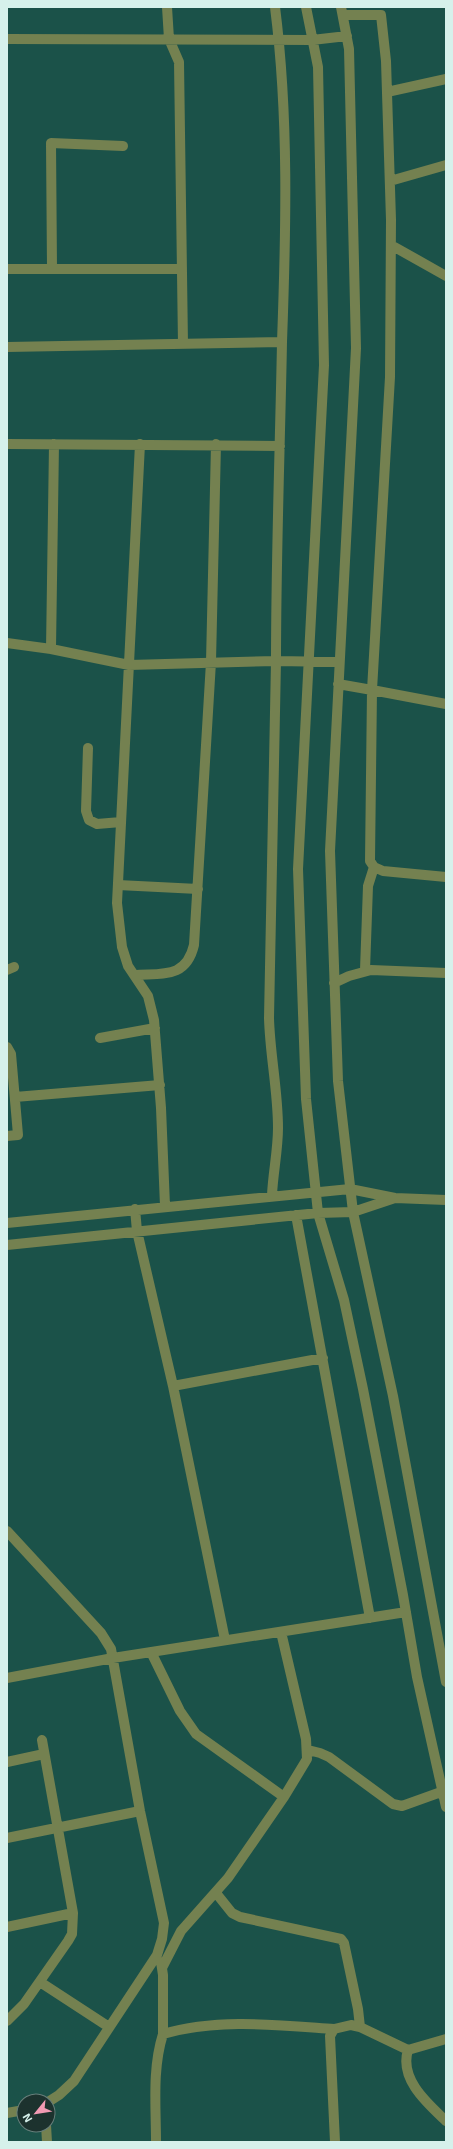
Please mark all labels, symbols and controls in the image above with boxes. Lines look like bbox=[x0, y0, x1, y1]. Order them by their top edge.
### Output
north arrow bbox=[16, 2093, 56, 2133]
text: N bbox=[19, 2112, 35, 2125]

